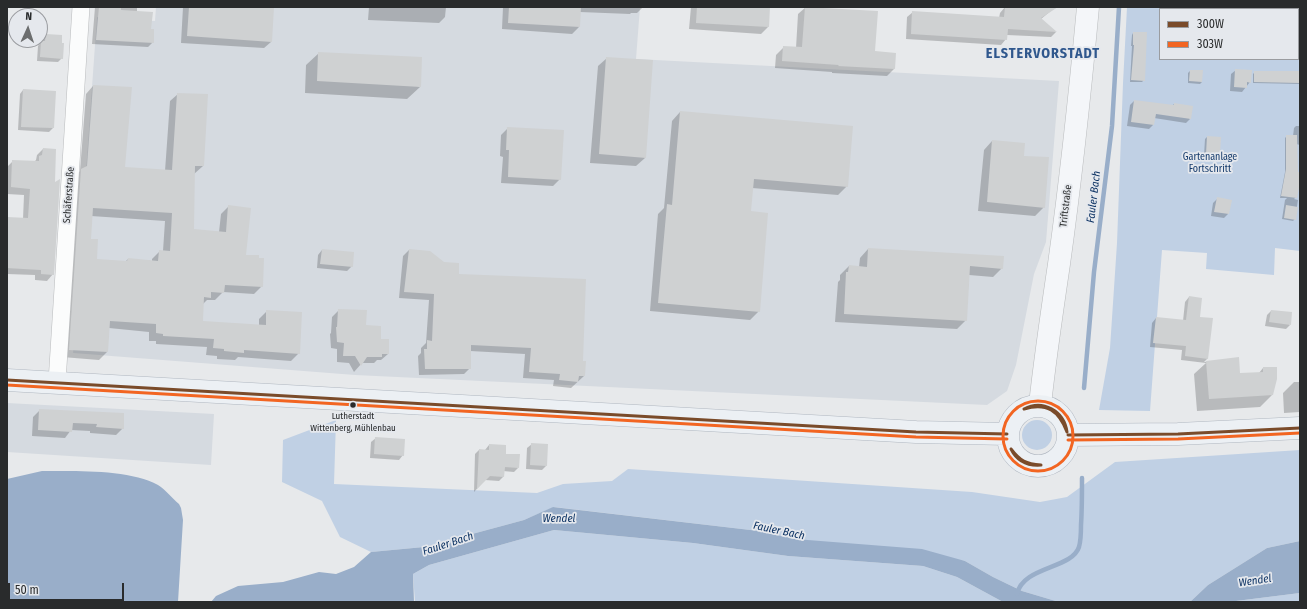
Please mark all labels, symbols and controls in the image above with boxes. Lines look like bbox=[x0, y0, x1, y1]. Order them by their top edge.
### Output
north arrow bbox=[8, 8, 48, 48]
legend bbox=[1159, 8, 1299, 60]
text: N bbox=[25, 10, 32, 23]
text: 300W bbox=[1197, 17, 1224, 31]
text: 303W bbox=[1197, 37, 1223, 51]
district label: ELSTERVORSTADT bbox=[986, 46, 1100, 62]
park label: Gartenanlage Fortschritt bbox=[1183, 151, 1237, 174]
street label: Schäferstraße bbox=[61, 166, 77, 224]
water label: Fauler Bach bbox=[1084, 170, 1104, 224]
street label: Triftstraße bbox=[1057, 184, 1075, 228]
marker: Lutherstadt Wittenberg, Mühlenbau bbox=[348, 400, 358, 410]
place label: Lutherstadt Wittenberg, Mühlenbau bbox=[310, 411, 396, 432]
water label: Wendel bbox=[543, 512, 575, 526]
water label: Fauler Bach bbox=[752, 519, 806, 543]
water label: Fauler Bach bbox=[421, 530, 475, 558]
water label: Wendel bbox=[1238, 572, 1272, 590]
scale bar bbox=[10, 575, 126, 601]
text: 50 m bbox=[15, 583, 39, 597]

